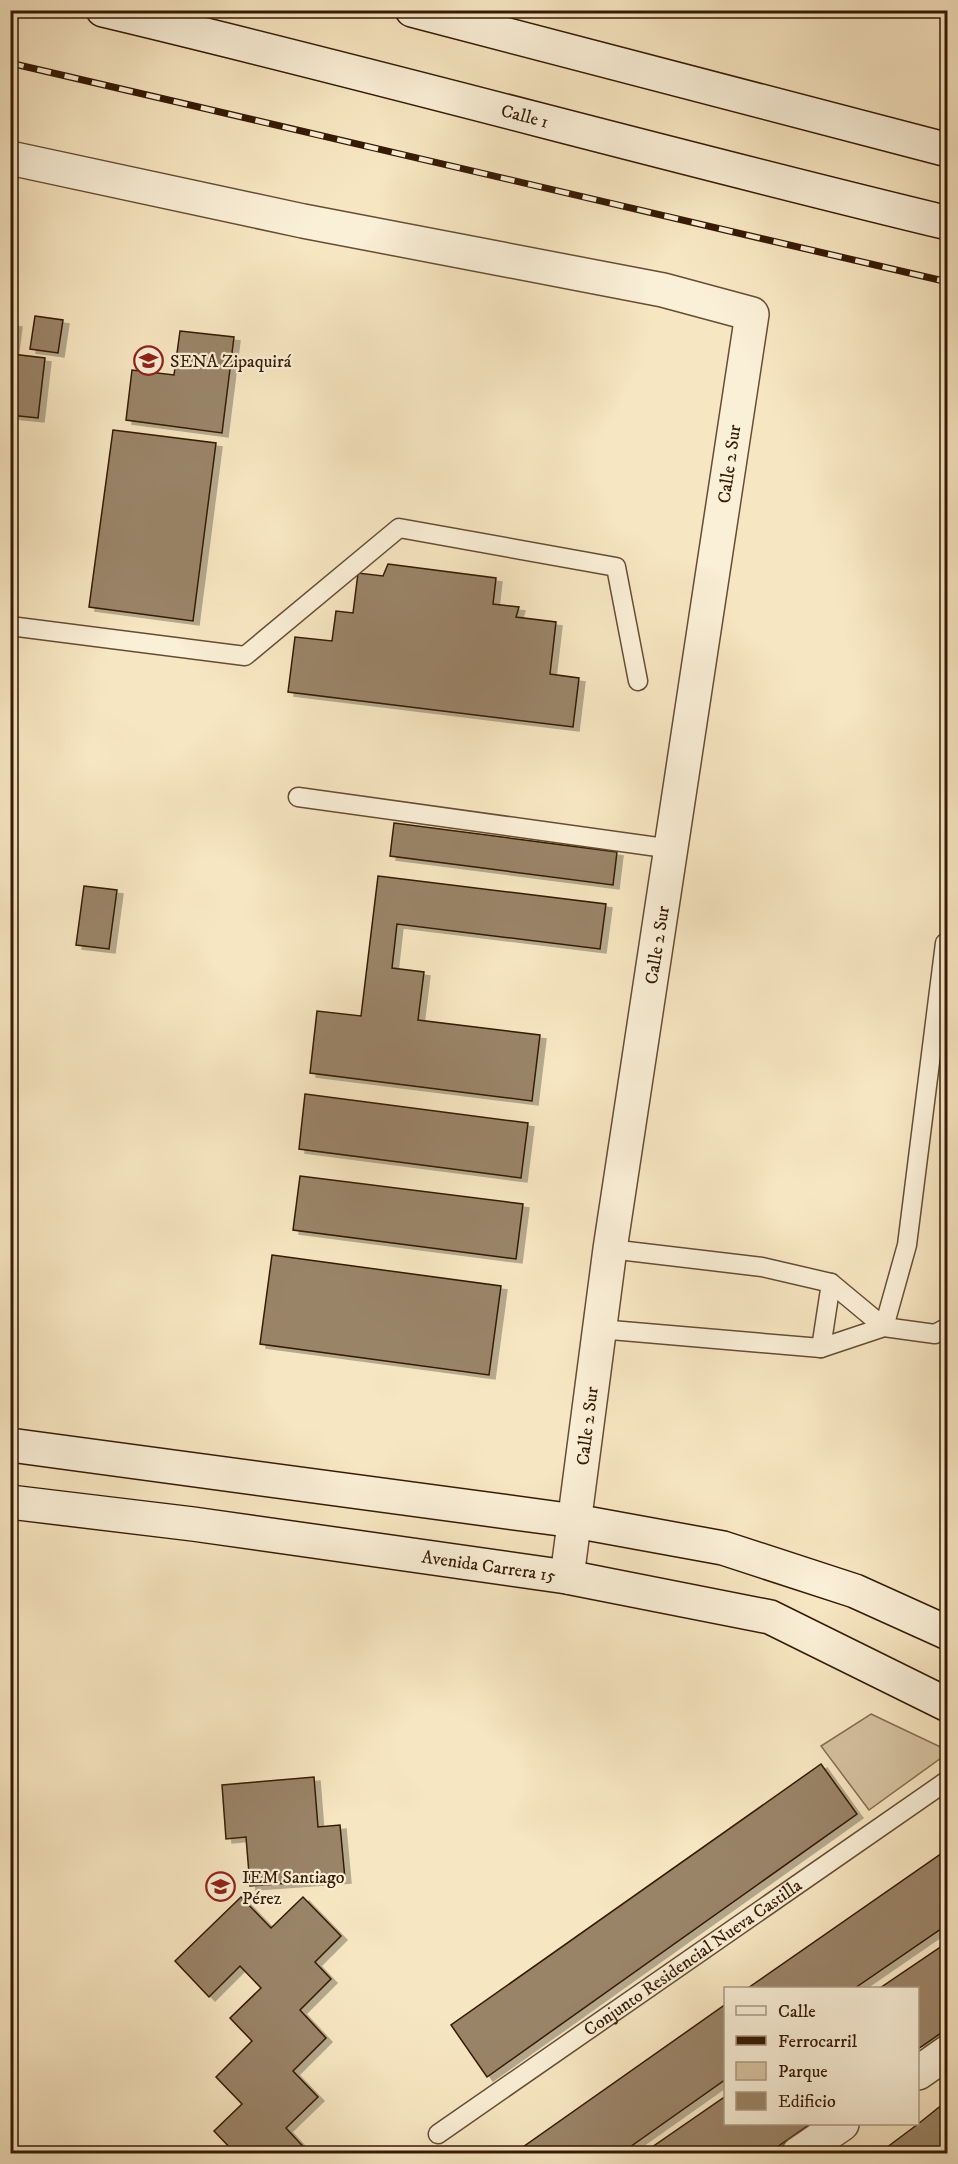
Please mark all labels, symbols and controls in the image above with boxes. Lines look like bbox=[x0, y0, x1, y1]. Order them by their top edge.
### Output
street label: Calle 1 bbox=[498, 100, 551, 134]
school or university icon: SENA Zipaquirá bbox=[133, 345, 165, 377]
place label: SENA Zipaquirá bbox=[170, 351, 292, 373]
street label: Calle 2 Sur bbox=[714, 423, 746, 505]
street label: Calle 2 Sur bbox=[641, 904, 675, 986]
street label: Calle 2 Sur bbox=[572, 1385, 604, 1467]
street label: Avenida Carrera 15 bbox=[420, 1547, 557, 1587]
place label: IEM Santiago Pérez bbox=[242, 1867, 345, 1910]
school or university icon: IEM Santiago Pérez bbox=[205, 1871, 237, 1903]
street label: Conjunto Residencial Nueva Castilla bbox=[580, 1875, 807, 2041]
legend bbox=[724, 1987, 919, 2125]
text: Calle bbox=[778, 2001, 816, 2023]
text: Ferrocarril bbox=[778, 2031, 858, 2053]
text: Parque bbox=[778, 2061, 828, 2083]
text: Edificio bbox=[778, 2091, 836, 2113]

